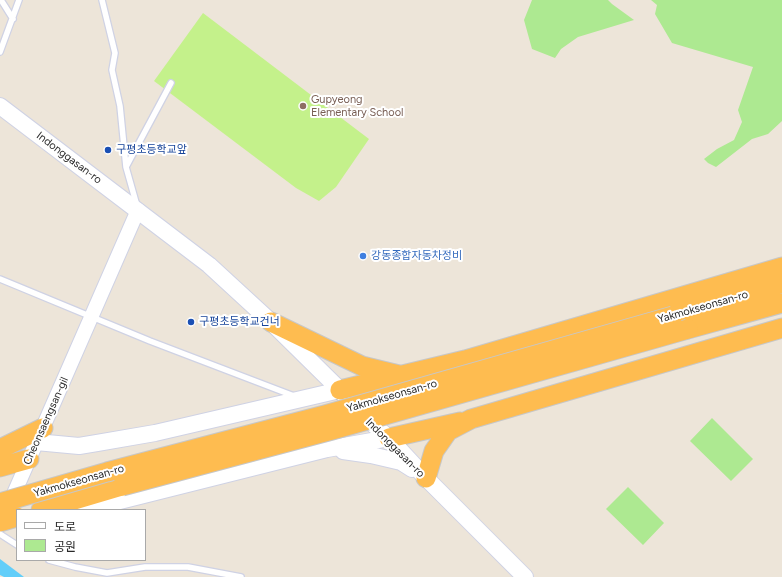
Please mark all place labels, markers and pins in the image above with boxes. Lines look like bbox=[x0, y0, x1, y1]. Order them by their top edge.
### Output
place label: Gupyeong Elementary School bbox=[311, 93, 403, 119]
marker: Gupyeong Elementary School bbox=[298, 101, 308, 111]
place label: 구평초등학교앞 bbox=[116, 143, 187, 157]
marker: 구평초등학교앞 bbox=[103, 145, 113, 155]
place label: 강동종합자동차정비 bbox=[371, 249, 462, 263]
marker: 강동종합자동차정비 bbox=[358, 251, 368, 261]
place label: 구평초등학교건너 bbox=[199, 315, 280, 329]
marker: 구평초등학교건너 bbox=[186, 317, 196, 327]

